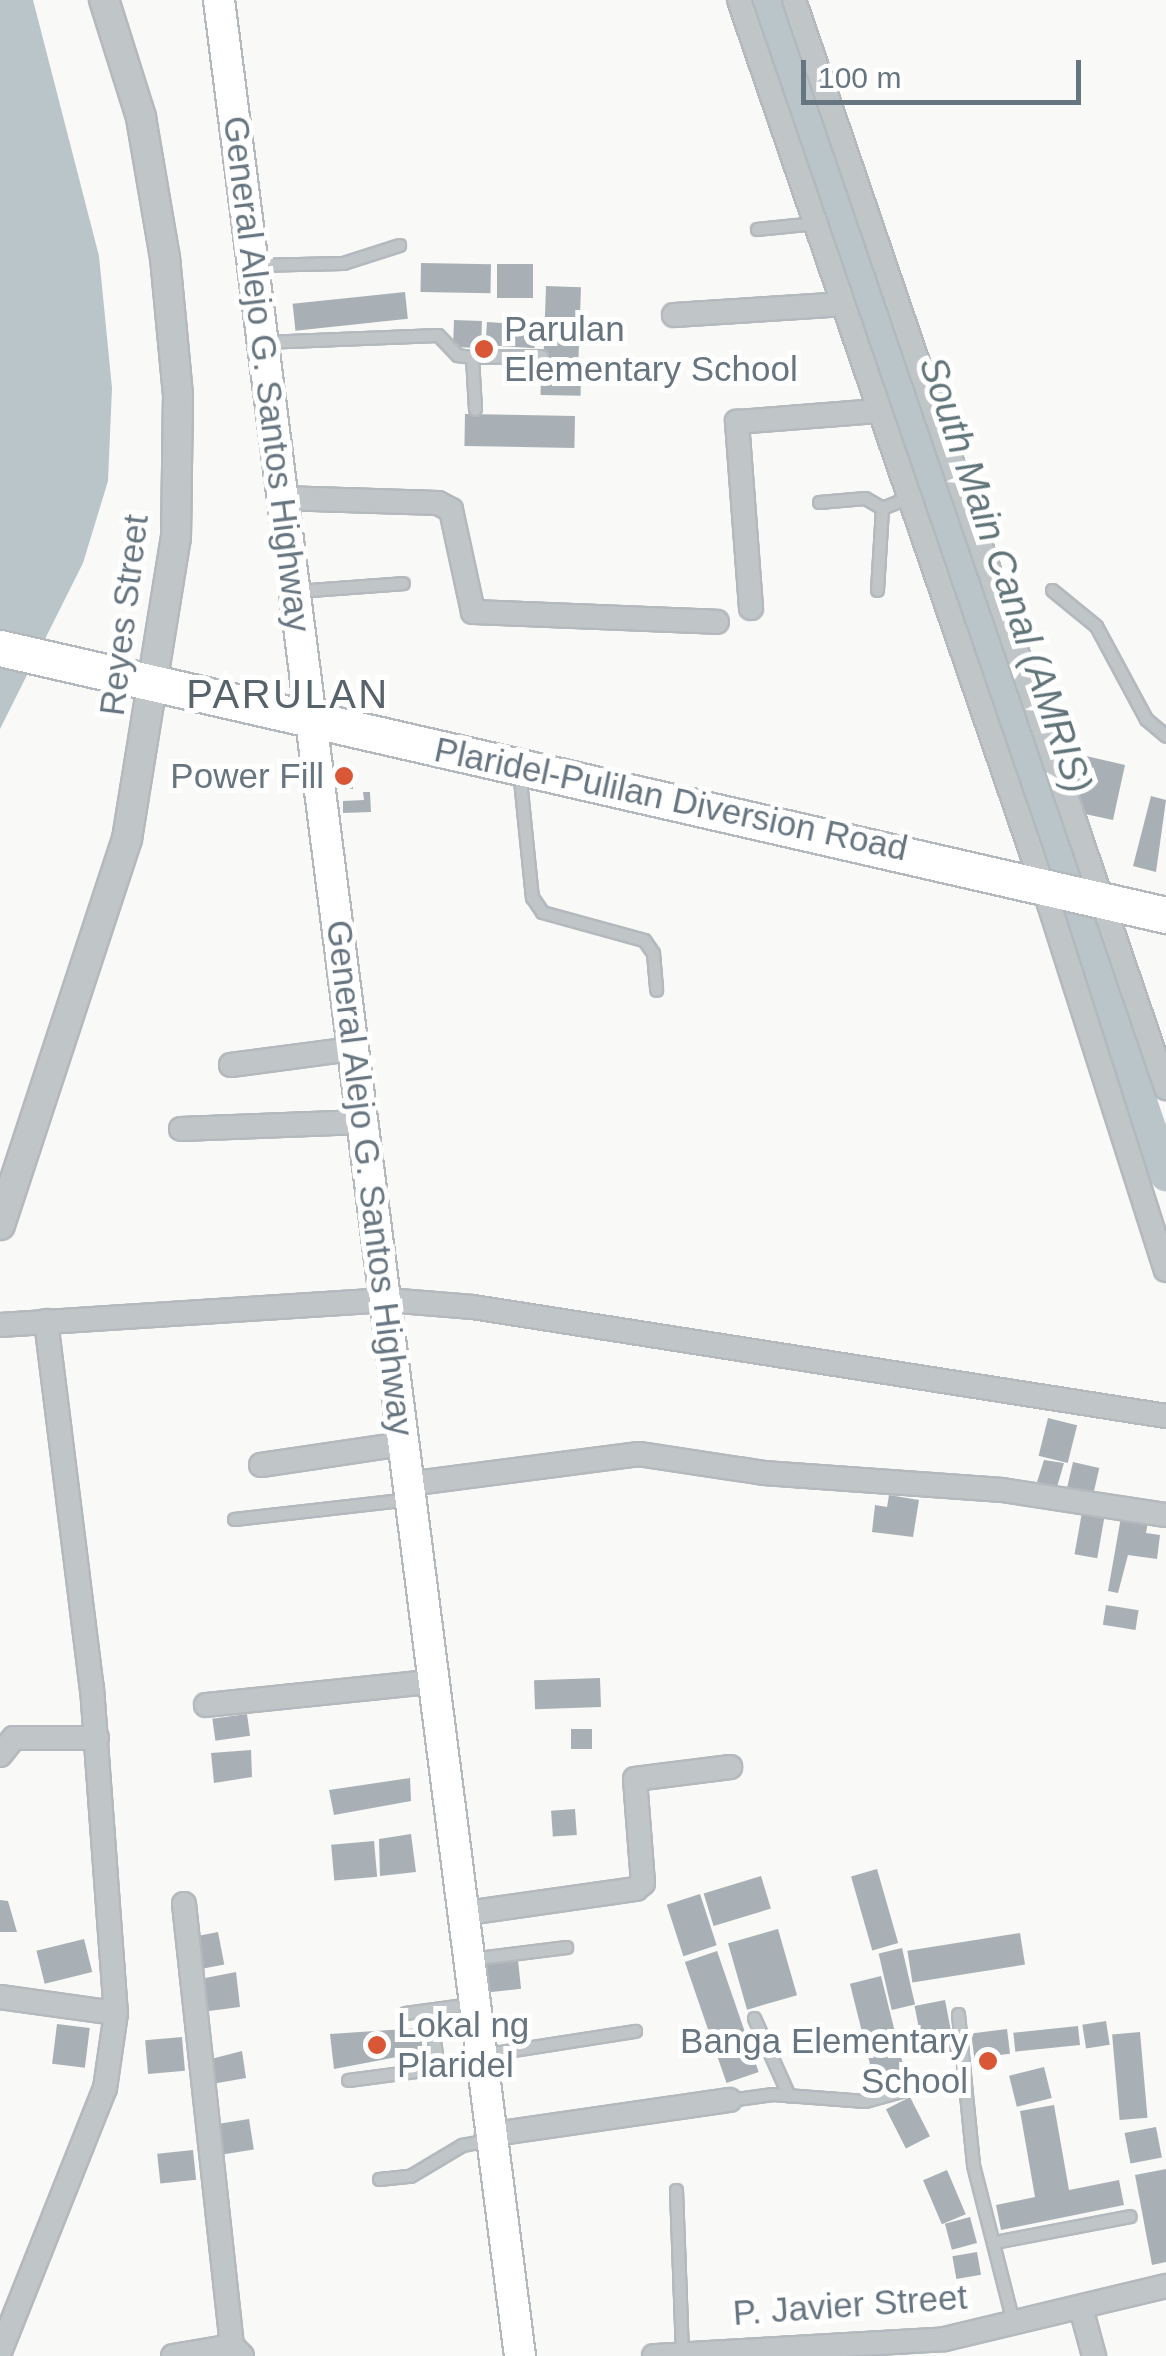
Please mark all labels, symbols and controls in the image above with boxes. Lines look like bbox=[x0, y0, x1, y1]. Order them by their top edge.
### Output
scale bar bbox=[806, 40, 1086, 102]
text: 100 m bbox=[818, 61, 901, 94]
street label: General Alejo G. Santos Highway bbox=[214, 113, 320, 635]
place label: Parulan Elementary School bbox=[504, 308, 798, 390]
marker: Parulan Elementary School bbox=[473, 338, 495, 360]
water label: South Main Canal (AMRIS) bbox=[909, 351, 1101, 799]
street label: Reyes Street bbox=[91, 512, 157, 718]
district label: PARULAN bbox=[186, 670, 390, 718]
street label: Plaridel-Pulilan Diversion Road bbox=[431, 728, 911, 870]
place label: Power Fill bbox=[170, 755, 324, 797]
marker: Power Fill bbox=[333, 765, 355, 787]
street label: General Alejo G. Santos Highway bbox=[317, 917, 423, 1439]
place label: Lokal ng Plaridel bbox=[397, 2004, 529, 2086]
place label: Banga Elementary School bbox=[680, 2020, 968, 2102]
marker: Lokal ng Plaridel bbox=[366, 2034, 388, 2056]
marker: Banga Elementary School bbox=[977, 2050, 999, 2072]
street label: P. Javier Street bbox=[731, 2276, 969, 2334]

